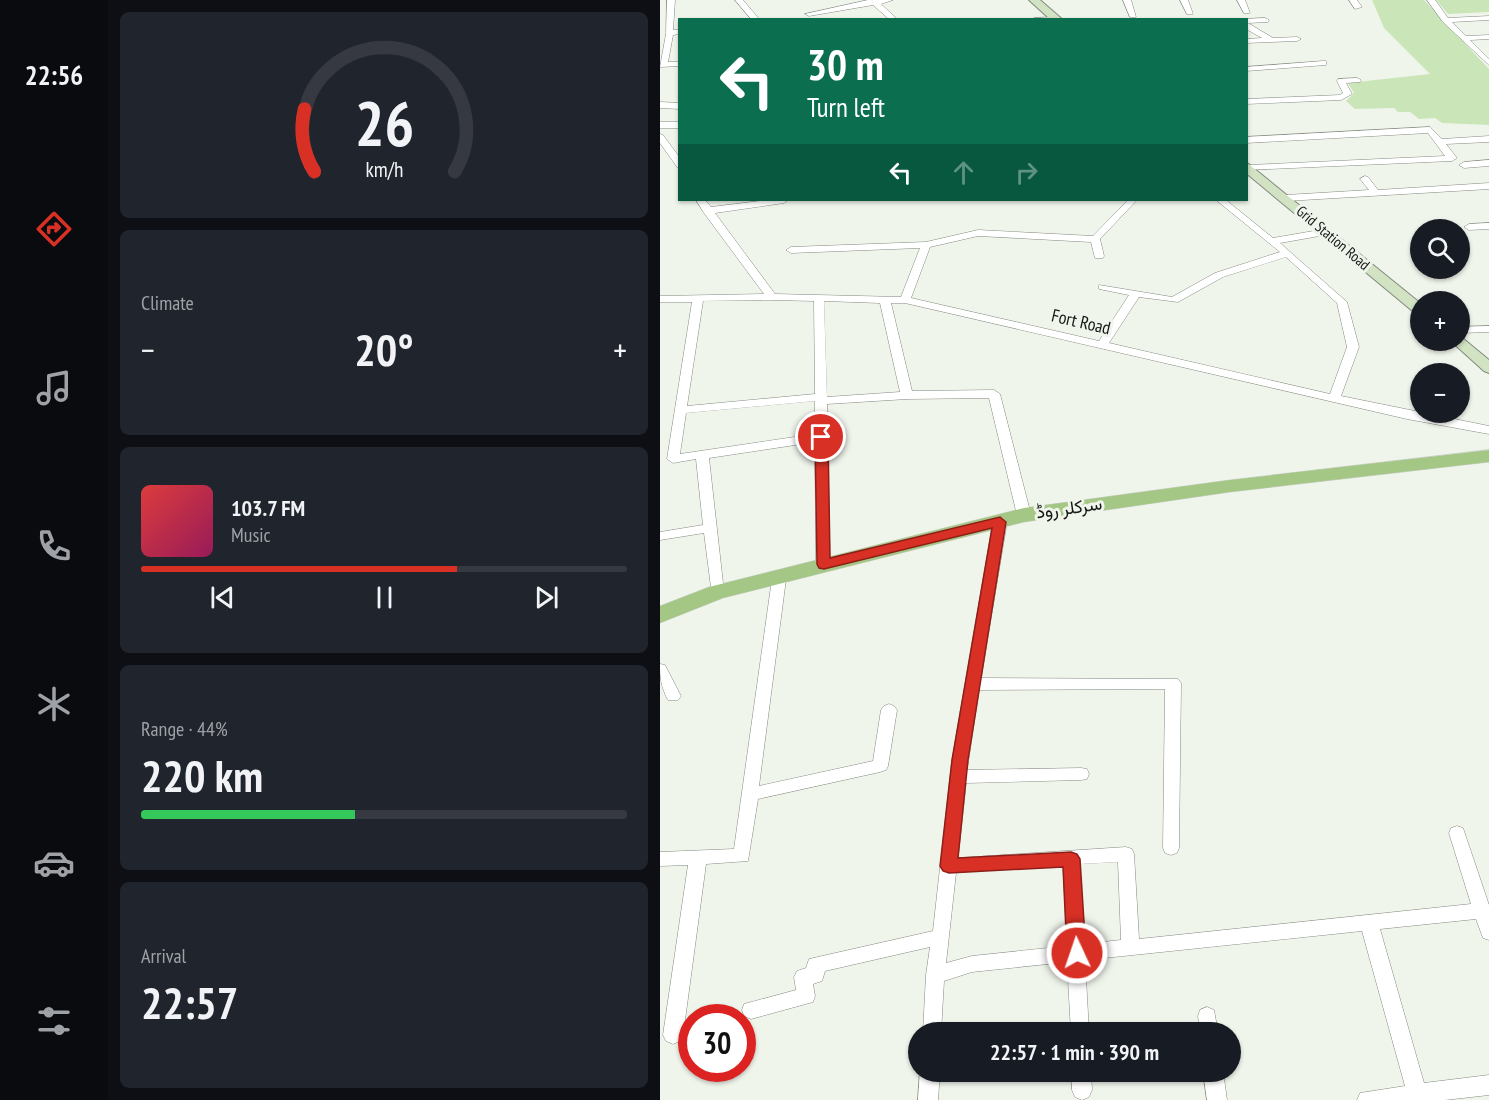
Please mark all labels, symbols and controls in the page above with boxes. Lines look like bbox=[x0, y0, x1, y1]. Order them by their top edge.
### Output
text: 30 m bbox=[807, 37, 884, 92]
icon: left bbox=[708, 42, 786, 120]
text: 22:56 bbox=[25, 58, 83, 92]
text: 26 bbox=[354, 82, 414, 163]
text: Turn left bbox=[807, 90, 885, 124]
text: km/h bbox=[365, 155, 403, 183]
icon: left bbox=[884, 156, 917, 189]
icon: ahead bbox=[947, 156, 980, 189]
icon: right bbox=[1010, 156, 1043, 189]
street label: Grid Station Road bbox=[1293, 201, 1374, 274]
icon: directions bbox=[33, 208, 75, 250]
map controls bbox=[1410, 219, 1470, 423]
button: search bbox=[1410, 219, 1470, 279]
text: Climate bbox=[141, 290, 194, 316]
button: + bbox=[1410, 291, 1470, 351]
street label: Fort Road bbox=[1049, 304, 1113, 339]
text: 20° bbox=[354, 320, 414, 378]
text: − bbox=[141, 328, 155, 371]
text: + bbox=[613, 328, 627, 371]
button: − bbox=[1410, 363, 1470, 423]
icon: music bbox=[33, 367, 75, 409]
pin bbox=[795, 411, 846, 462]
icon: arrive bbox=[804, 420, 837, 453]
street label: سرکلر روڈ bbox=[1034, 491, 1103, 524]
text: 103.7 FM bbox=[231, 494, 305, 522]
text: Music bbox=[231, 522, 271, 548]
icon: phone bbox=[33, 525, 75, 567]
icon: previous bbox=[206, 581, 239, 614]
icon: pause bbox=[368, 581, 401, 614]
icon: next bbox=[530, 581, 563, 614]
icon: climate bbox=[33, 683, 75, 725]
text: Range · 44% bbox=[141, 716, 228, 742]
text: 220 km bbox=[141, 746, 263, 804]
icon: car bbox=[33, 842, 75, 884]
position arrow bbox=[1045, 921, 1109, 985]
text: Arrival bbox=[141, 943, 186, 969]
text: 22:57 bbox=[141, 973, 238, 1031]
icon: filters bbox=[33, 1000, 75, 1042]
speed limit sign: 30 bbox=[678, 1004, 756, 1082]
text: 22:57 · 1 min · 390 m bbox=[990, 1038, 1159, 1066]

